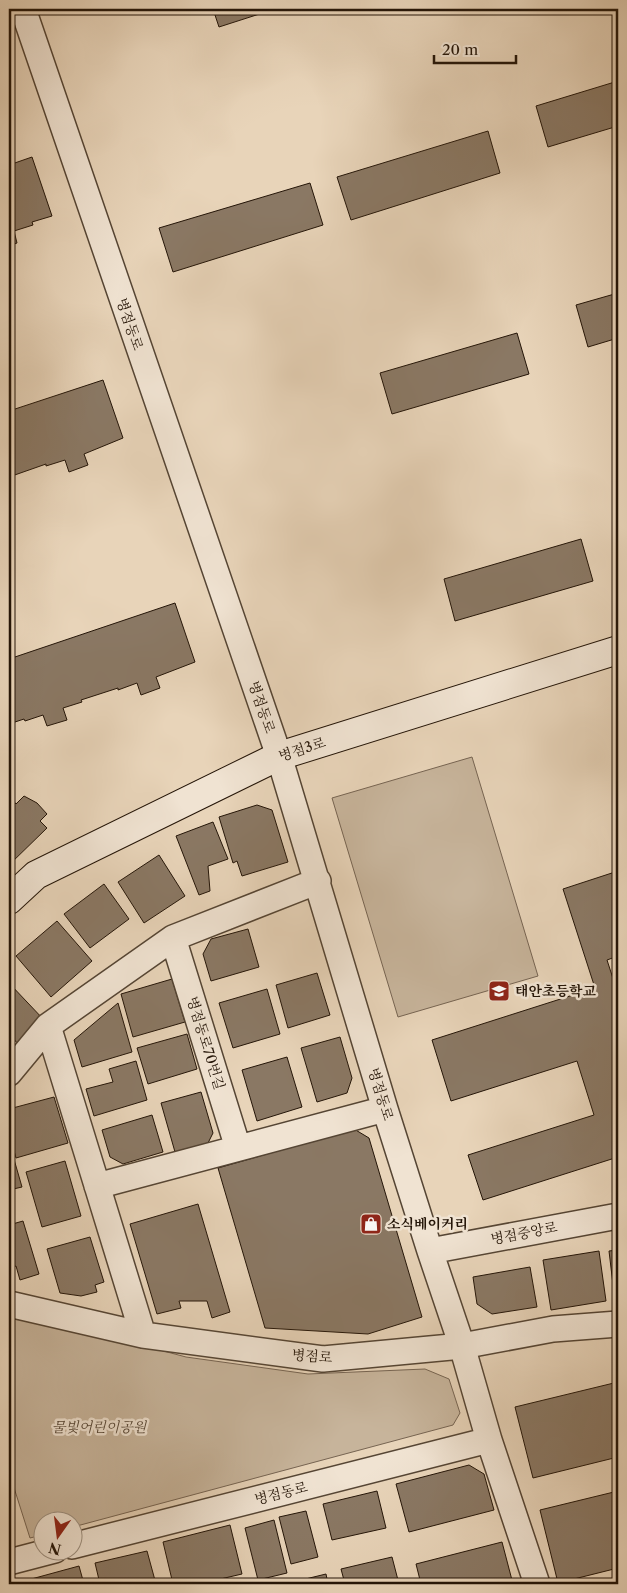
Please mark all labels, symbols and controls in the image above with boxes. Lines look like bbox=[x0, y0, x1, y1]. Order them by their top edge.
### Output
scale bar bbox=[434, 32, 517, 64]
text: 20 m bbox=[442, 40, 478, 59]
street label: 병점동로 bbox=[113, 295, 147, 353]
street label: 병점동로 bbox=[245, 678, 279, 736]
street label: 병점3로 bbox=[276, 733, 328, 765]
school or university icon: 태안초등학교 bbox=[487, 979, 511, 1003]
place label: 태안초등학교 bbox=[515, 982, 597, 1000]
street label: 병점동로70번길 bbox=[183, 994, 229, 1092]
street label: 병점동로 bbox=[364, 1065, 398, 1123]
shop icon: 소식베이커리 bbox=[359, 1212, 383, 1236]
place label: 소식베이커리 bbox=[387, 1215, 468, 1233]
street label: 병점중앙로 bbox=[489, 1218, 559, 1248]
street label: 병점로 bbox=[291, 1346, 333, 1366]
park label: 물빛어린이공원 bbox=[52, 1418, 148, 1436]
street label: 병점동로 bbox=[253, 1478, 310, 1508]
north arrow bbox=[32, 1510, 82, 1560]
text: N bbox=[47, 1538, 63, 1559]

